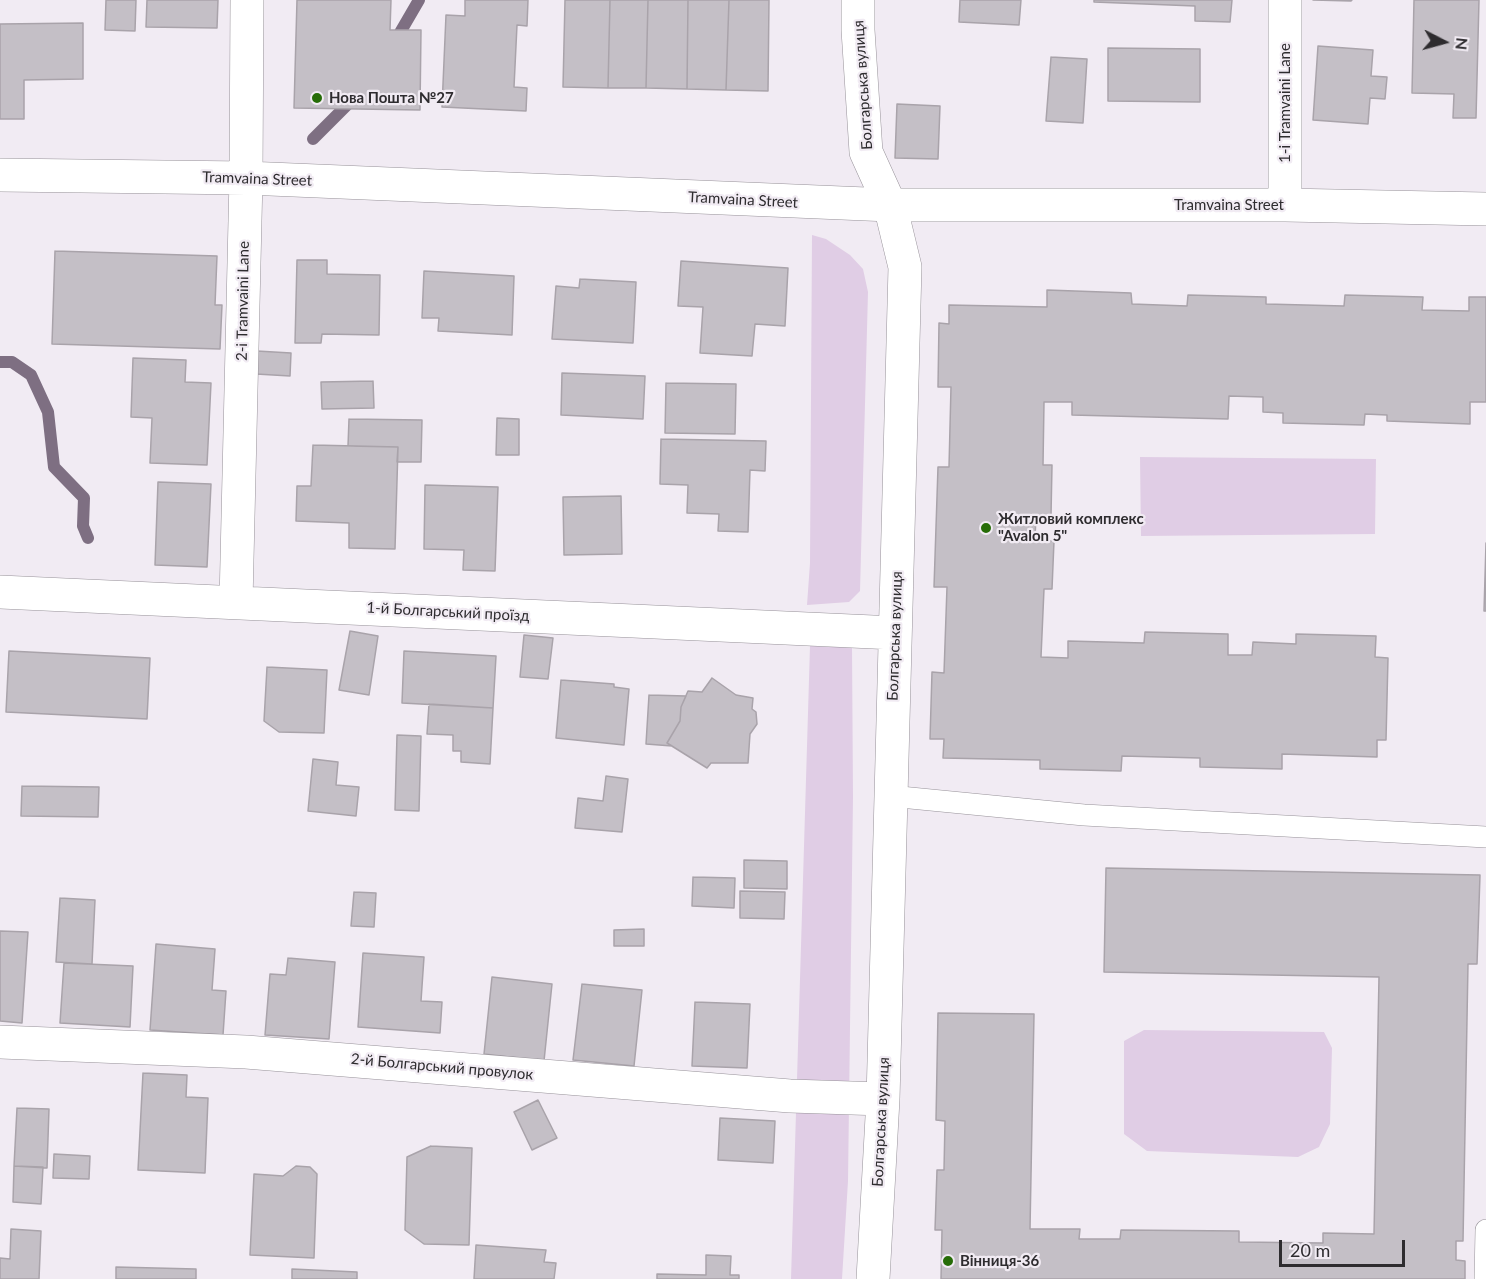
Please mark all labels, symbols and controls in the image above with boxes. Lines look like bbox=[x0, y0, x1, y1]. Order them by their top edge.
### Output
north arrow bbox=[1414, 12, 1474, 72]
street label: Болгарська вулиця bbox=[849, 20, 877, 150]
text: N bbox=[1452, 37, 1472, 51]
street label: 1-i Tramvaini Lane bbox=[1276, 43, 1294, 163]
place label: Нова Пошта №27 bbox=[329, 89, 454, 107]
marker: Нова Пошта №27 bbox=[310, 91, 324, 105]
street label: Tramvaina Street bbox=[202, 168, 312, 190]
street label: Tramvaina Street bbox=[688, 188, 798, 212]
street label: Tramvaina Street bbox=[1174, 196, 1284, 214]
street label: 2-i Tramvaini Lane bbox=[233, 241, 253, 361]
place label: Житловий комплекс "Avalon 5" bbox=[998, 510, 1144, 545]
marker: Житловий комплекс "Avalon 5" bbox=[979, 521, 993, 535]
street label: Болгарська вулиця bbox=[884, 571, 906, 701]
street label: 1-й Болгарський проїзд bbox=[366, 599, 530, 625]
street label: 2-й Болгарський провулок bbox=[350, 1050, 534, 1084]
street label: Болгарська вулиця bbox=[869, 1057, 893, 1187]
scale bar bbox=[1282, 1228, 1408, 1266]
text: 20 m bbox=[1290, 1239, 1330, 1261]
place label: Вінниця-36 bbox=[960, 1252, 1039, 1270]
marker: Вінниця-36 bbox=[941, 1254, 955, 1268]

